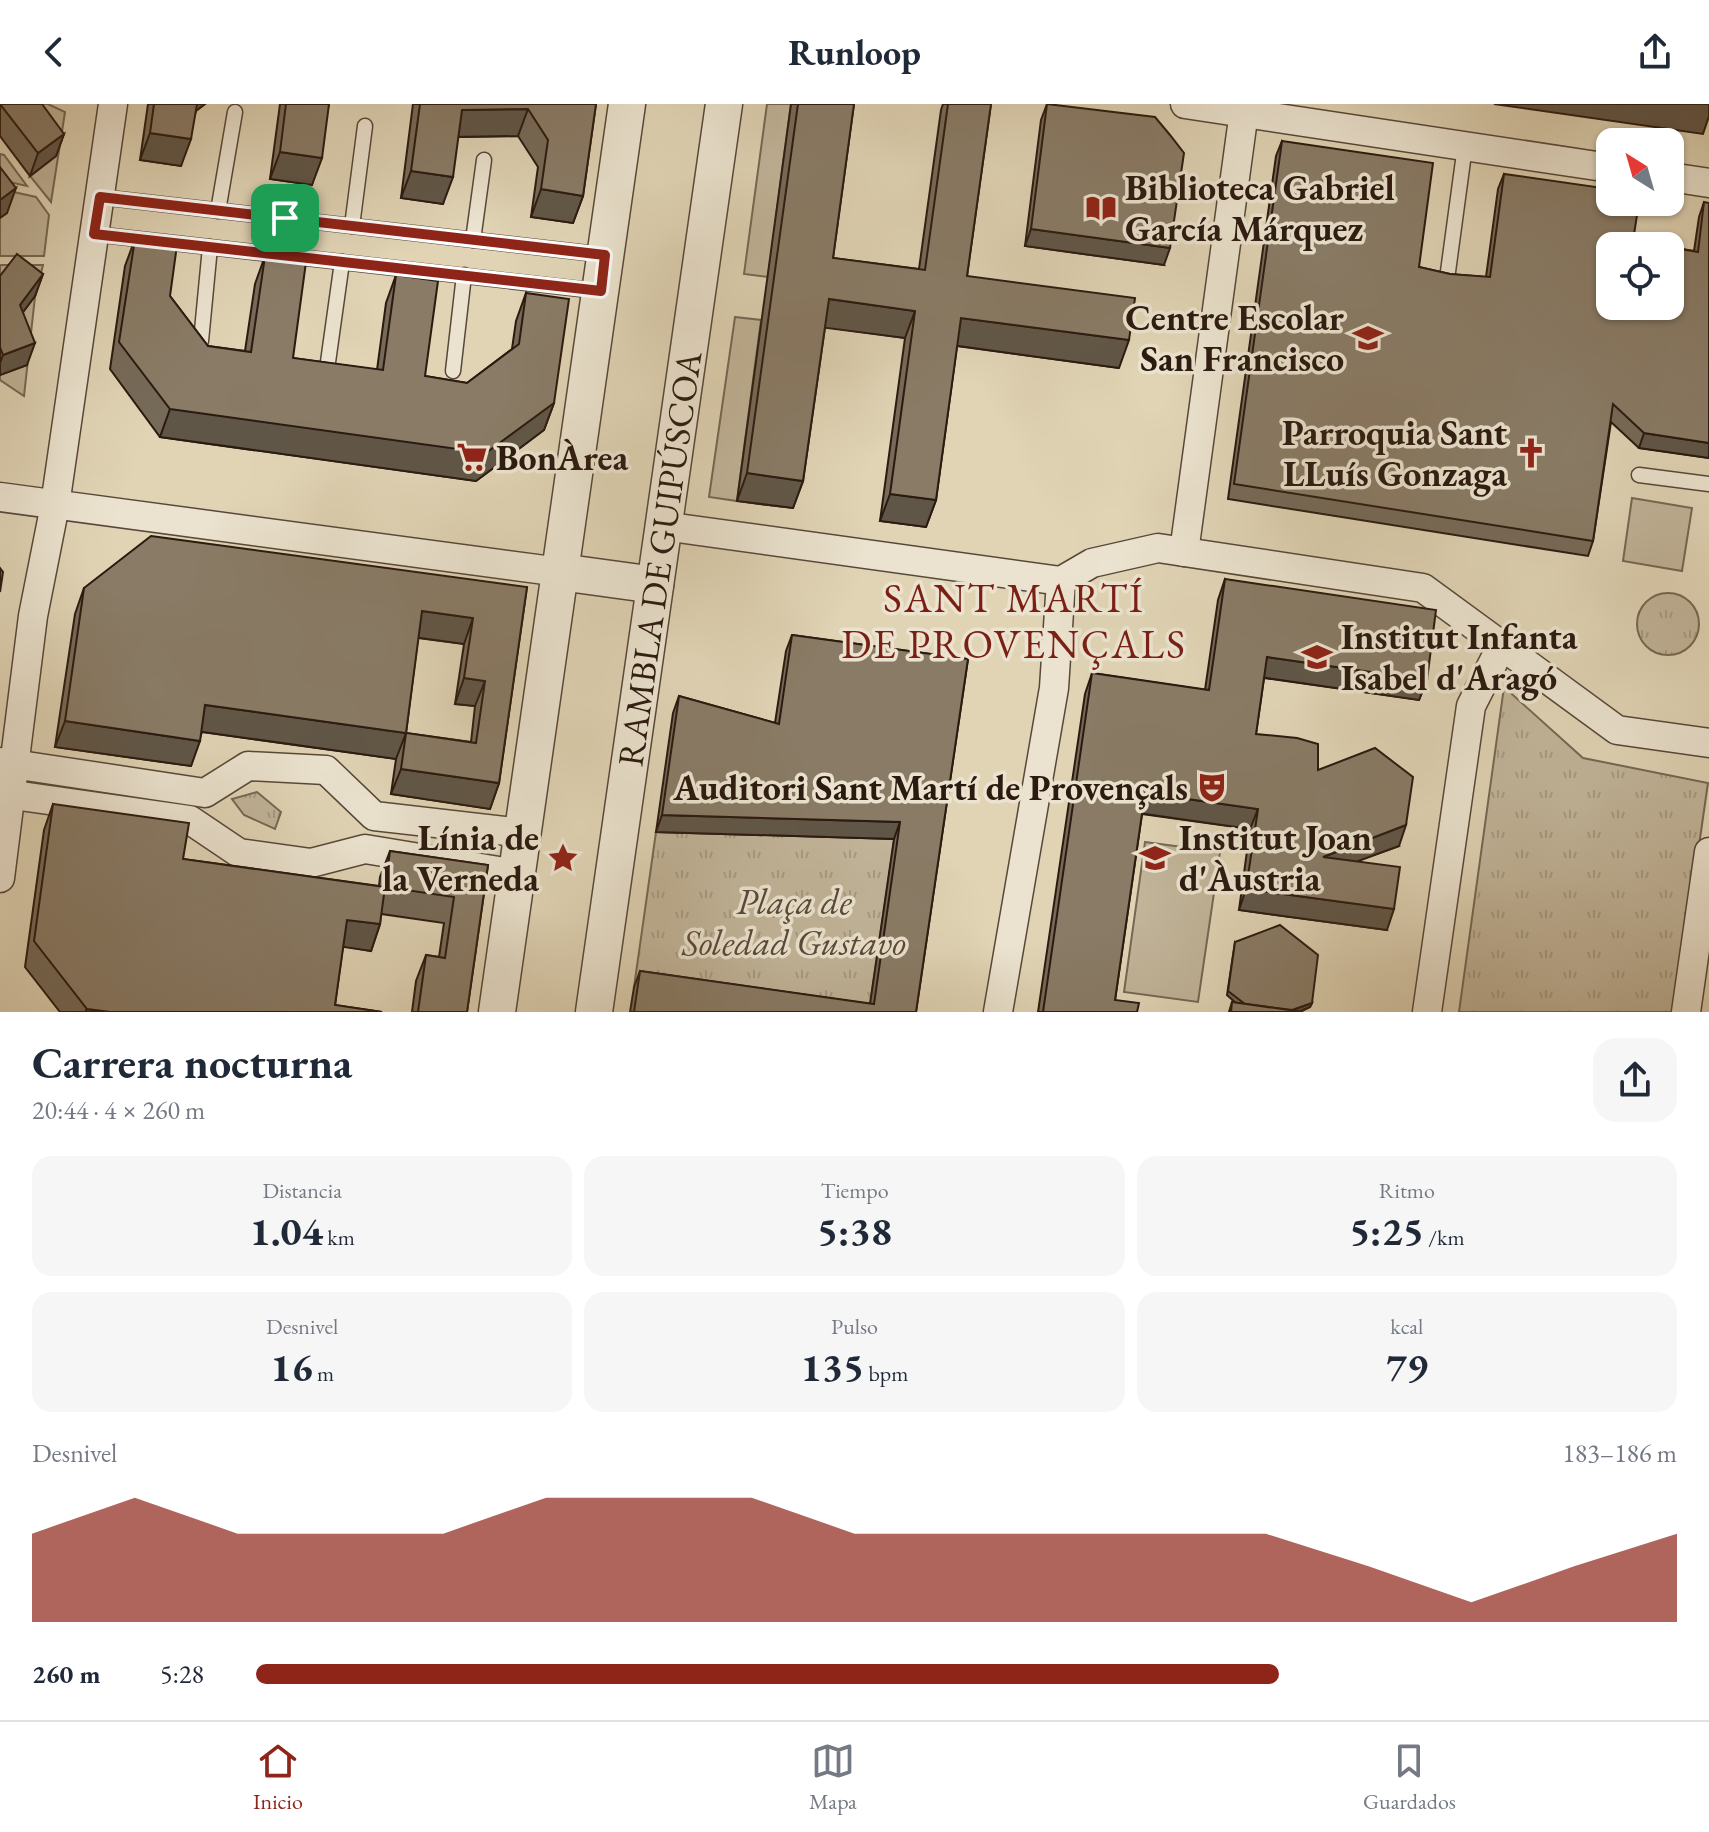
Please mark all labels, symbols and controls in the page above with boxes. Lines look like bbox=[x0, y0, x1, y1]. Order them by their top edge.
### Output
text: Runloop bbox=[788, 29, 921, 76]
icon: back bbox=[32, 30, 76, 74]
icon: share bbox=[1633, 30, 1677, 74]
north arrow bbox=[1596, 128, 1684, 216]
map controls bbox=[1596, 128, 1684, 320]
place label: Biblioteca Gabriel García Márquez bbox=[1125, 164, 1395, 252]
pin bbox=[251, 184, 319, 252]
library icon: Biblioteca Gabriel García Márquez bbox=[1084, 191, 1118, 225]
icon: arrive bbox=[263, 196, 307, 240]
button: locate bbox=[1596, 232, 1684, 320]
place label: Centre Escolar San Francisco bbox=[1125, 294, 1344, 382]
school or university icon: Centre Escolar San Francisco bbox=[1351, 321, 1385, 355]
street label: RAMBLA DE GUIPÚSCOA bbox=[606, 347, 712, 769]
place label: Parroquia Sant LLuís Gonzaga bbox=[1282, 409, 1507, 497]
place label: BonÀrea bbox=[496, 434, 628, 481]
church icon: Parroquia Sant LLuís Gonzaga bbox=[1514, 436, 1548, 470]
supermarket icon: BonÀrea bbox=[455, 440, 489, 474]
district label: SANT MARTÍ DE PROVENÇALS bbox=[841, 572, 1187, 670]
place label: Institut Infanta Isabel d'Aragó bbox=[1341, 613, 1578, 701]
school or university icon: Institut Infanta Isabel d'Aragó bbox=[1300, 640, 1334, 674]
place label: Auditori Sant Martí de Provençals bbox=[672, 764, 1188, 811]
theatre icon: Auditori Sant Martí de Provençals bbox=[1195, 770, 1229, 804]
place label: Línia de la Verneda bbox=[382, 814, 539, 902]
place label: Institut Joan d'Àustria bbox=[1179, 814, 1372, 902]
place icon: Línia de la Verneda bbox=[546, 841, 580, 875]
school or university icon: Institut Joan d'Àustria bbox=[1138, 841, 1172, 875]
park label: Plaça de Soledad Gustavo bbox=[681, 878, 906, 966]
text: Carrera nocturna bbox=[32, 1034, 352, 1091]
button: share bbox=[1593, 1038, 1677, 1122]
text: 20:44 · 4 × 260 m bbox=[32, 1093, 205, 1127]
text: Distancia bbox=[262, 1176, 342, 1205]
text: Tiempo bbox=[820, 1176, 889, 1205]
text: Ritmo bbox=[1379, 1176, 1435, 1205]
text: 1.04 bbox=[250, 1205, 323, 1257]
text: 5:38 bbox=[817, 1205, 892, 1257]
text: 5:25 bbox=[1349, 1205, 1424, 1257]
text: km bbox=[323, 1223, 355, 1252]
text: /km bbox=[1424, 1223, 1465, 1252]
text: Desnivel bbox=[266, 1312, 338, 1341]
text: Pulso bbox=[831, 1312, 878, 1341]
text: kcal bbox=[1390, 1312, 1423, 1341]
text: 16 bbox=[270, 1341, 313, 1393]
text: 135 bbox=[801, 1341, 864, 1393]
text: 79 bbox=[1386, 1341, 1428, 1393]
text: m bbox=[313, 1359, 334, 1388]
text: bpm bbox=[864, 1359, 908, 1388]
text: Desnivel bbox=[32, 1436, 117, 1470]
text: 183–186 m bbox=[1562, 1436, 1677, 1470]
text: 260 m bbox=[32, 1657, 100, 1691]
text: 5:28 bbox=[160, 1657, 204, 1691]
tab: Inicio bbox=[253, 1739, 303, 1816]
tab: Mapa bbox=[809, 1739, 857, 1816]
tab: Guardados bbox=[1363, 1739, 1456, 1816]

